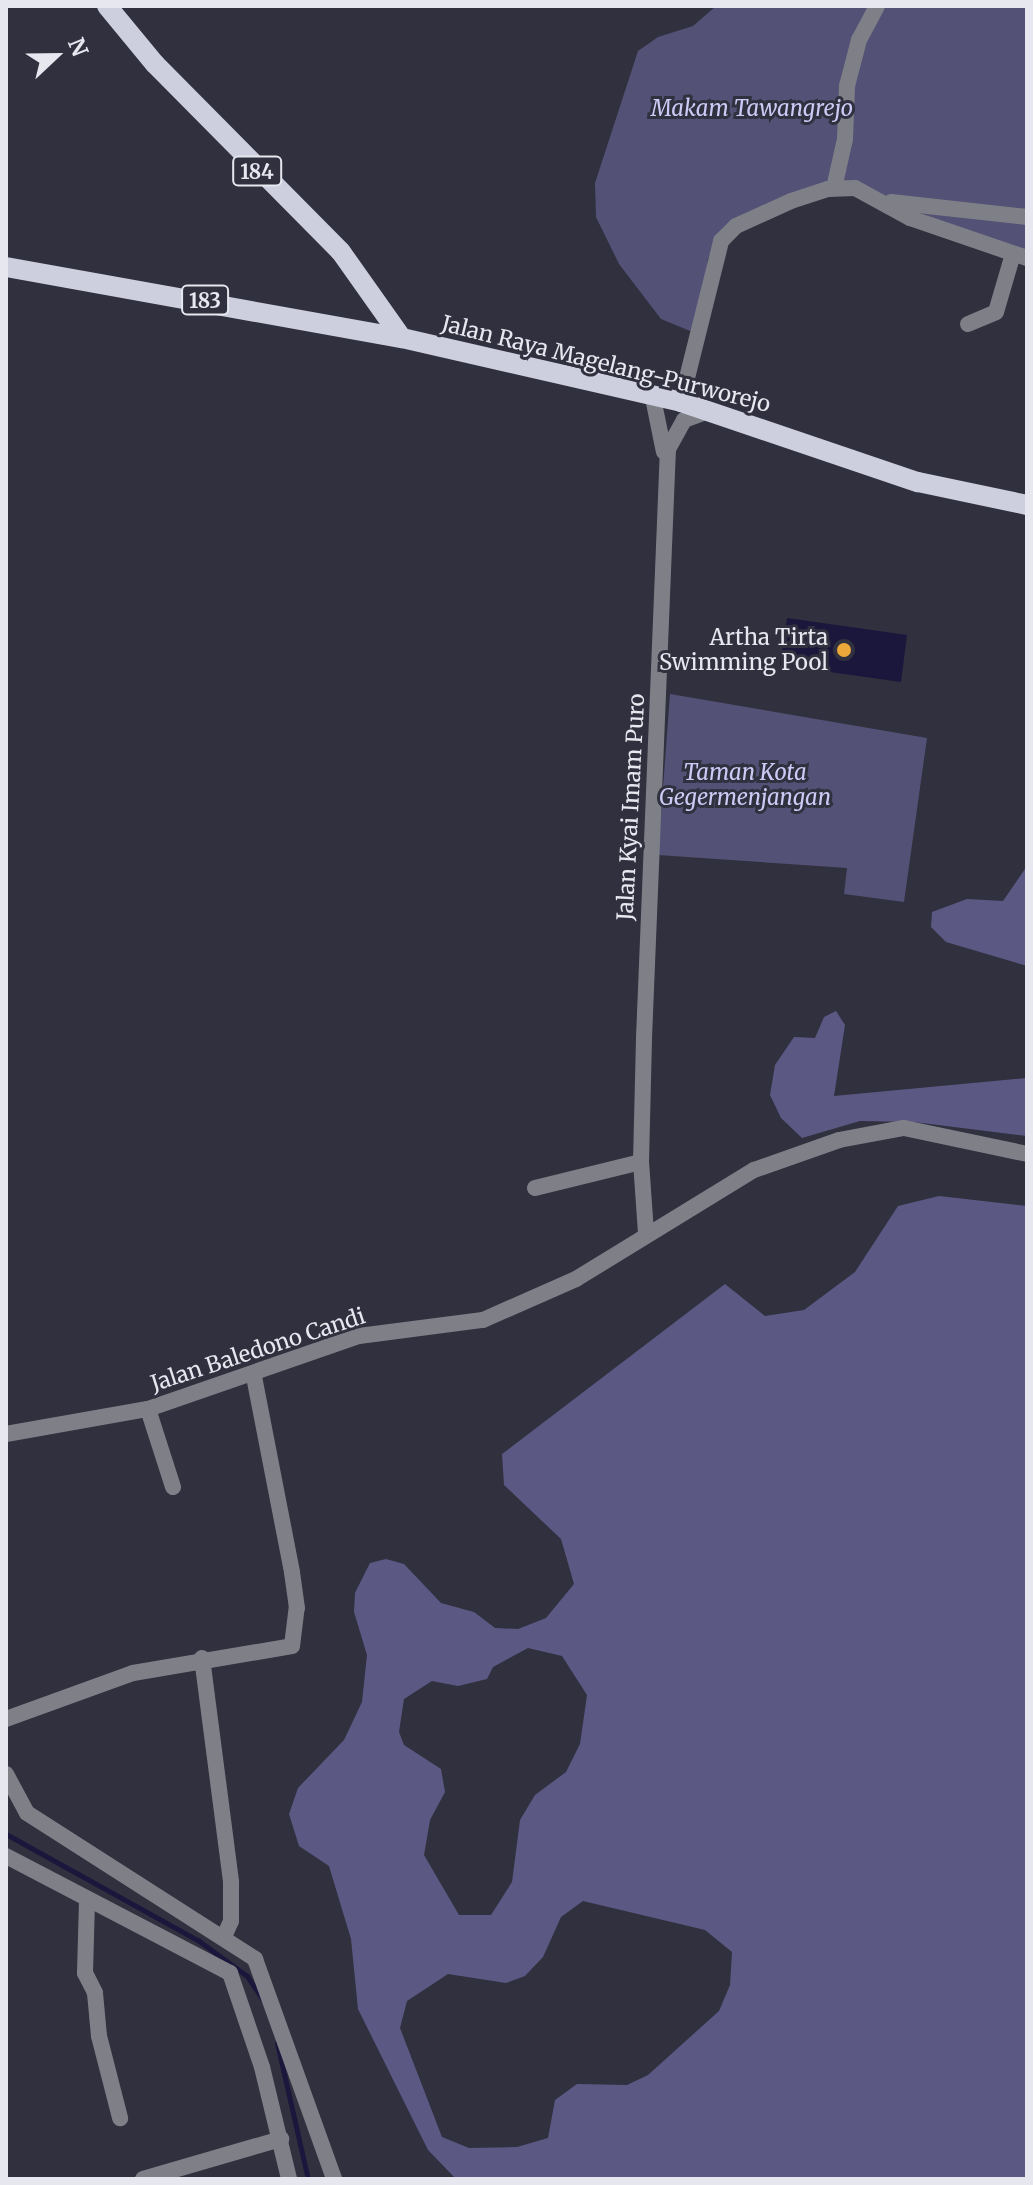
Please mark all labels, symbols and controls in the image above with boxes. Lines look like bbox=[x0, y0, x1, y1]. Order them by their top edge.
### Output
north arrow bbox=[16, 16, 96, 96]
text: N bbox=[62, 34, 94, 60]
park label: Makam Tawangrejo bbox=[651, 96, 853, 122]
road number: 184 bbox=[231, 155, 283, 187]
road number: 183 bbox=[181, 284, 229, 316]
street label: Jalan Raya Magelang-Purworejo bbox=[439, 310, 773, 418]
place label: Artha Tirta Swimming Pool bbox=[659, 624, 828, 676]
marker: Artha Tirta Swimming Pool bbox=[835, 641, 853, 659]
street label: Jalan Kyai Imam Puro bbox=[612, 693, 650, 921]
park label: Taman Kota Gegermenjangan bbox=[659, 759, 831, 810]
street label: Jalan Baledono Candi bbox=[147, 1303, 369, 1397]

